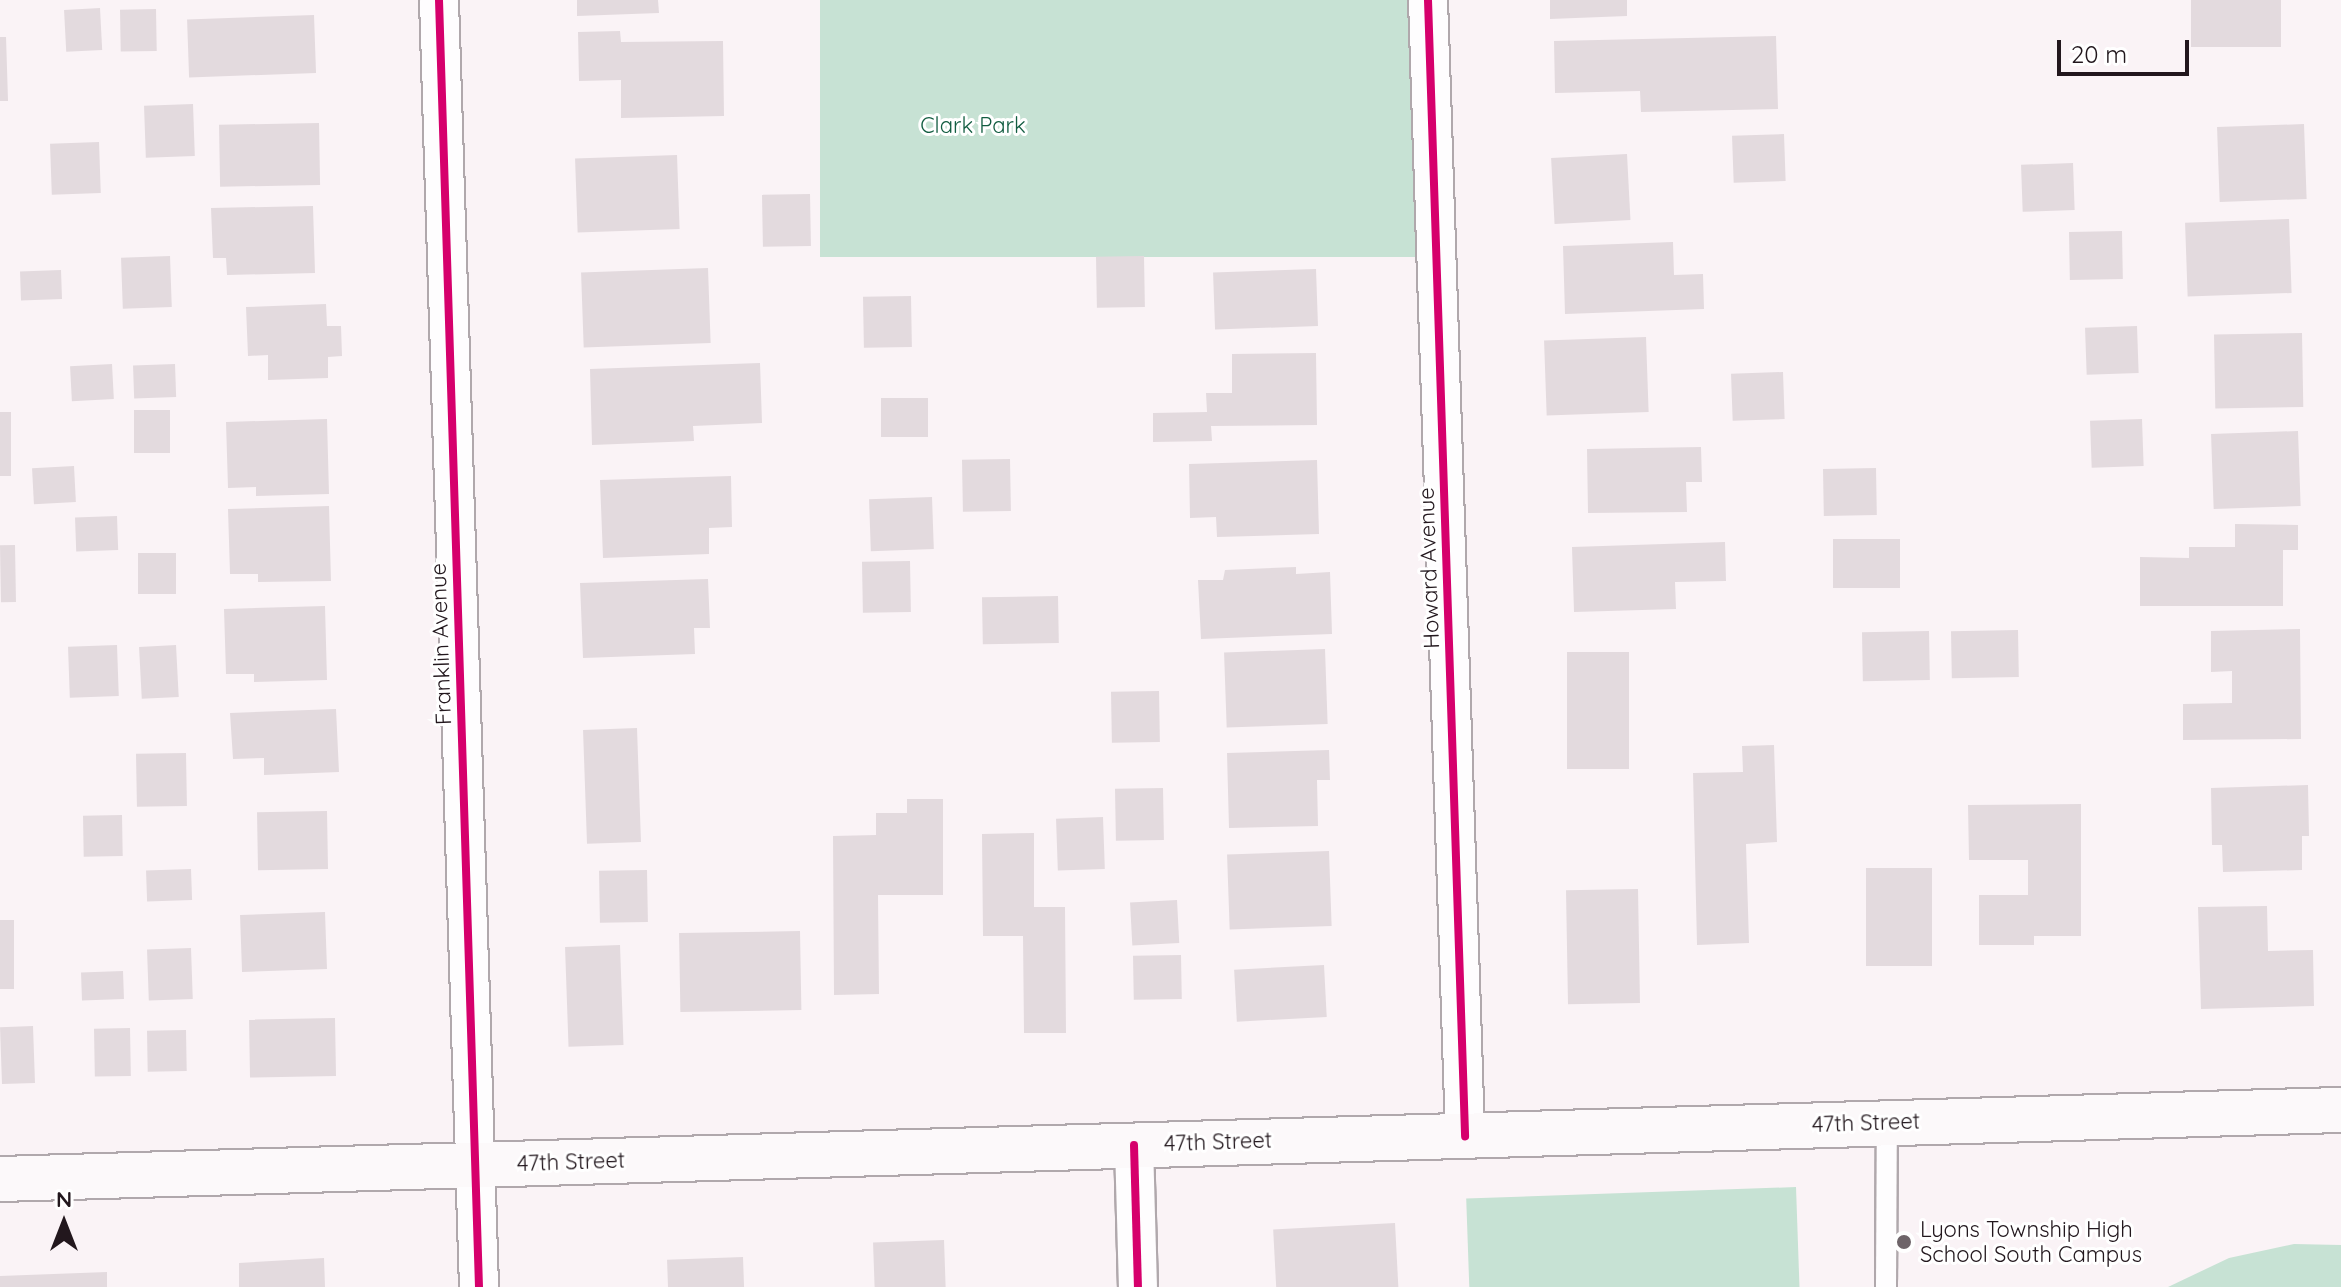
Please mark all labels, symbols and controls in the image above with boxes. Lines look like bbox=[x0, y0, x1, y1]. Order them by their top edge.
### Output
scale bar bbox=[2061, 24, 2193, 74]
text: 20 m bbox=[2071, 39, 2127, 69]
park label: Clark Park bbox=[920, 113, 1026, 139]
street label: Howard Avenue bbox=[1413, 487, 1445, 649]
street label: Franklin Avenue bbox=[425, 563, 457, 725]
street label: 47th Street bbox=[1811, 1108, 1921, 1138]
street label: 47th Street bbox=[1163, 1127, 1273, 1157]
street label: 47th Street bbox=[516, 1147, 626, 1177]
north arrow bbox=[24, 1183, 104, 1263]
text: N bbox=[56, 1185, 72, 1213]
place label: Lyons Township High School South Campus bbox=[1920, 1216, 2142, 1268]
marker: Lyons Township High School South Campus bbox=[1895, 1233, 1913, 1251]

